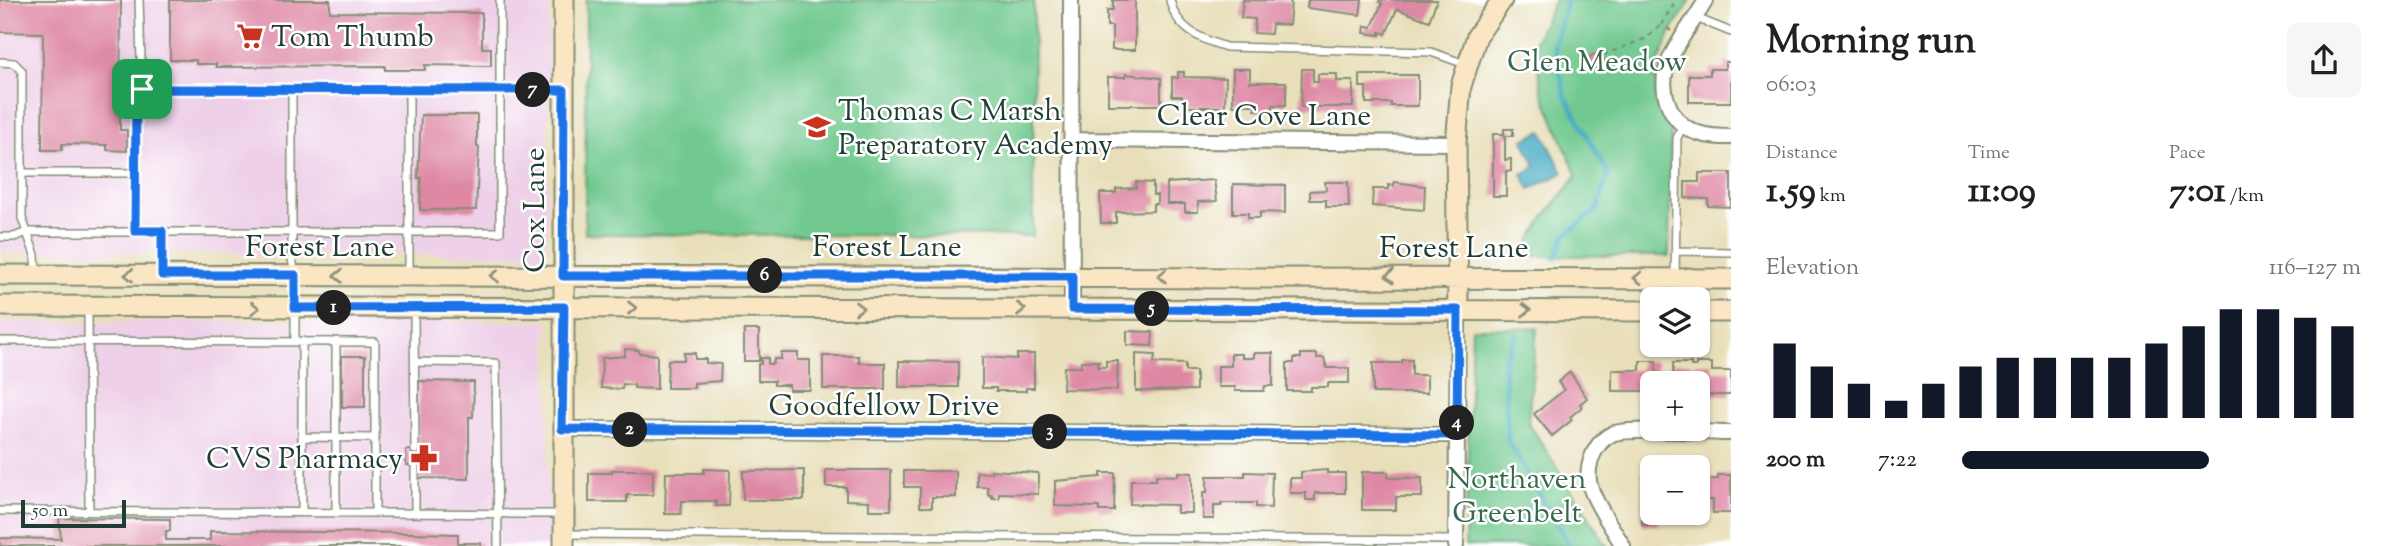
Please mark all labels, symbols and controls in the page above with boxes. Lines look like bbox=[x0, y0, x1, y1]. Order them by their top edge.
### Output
text: Morning run bbox=[1766, 16, 1976, 70]
place label: Tom Thumb bbox=[271, 17, 434, 60]
supermarket icon: Tom Thumb bbox=[235, 21, 265, 51]
button: share bbox=[2287, 23, 2361, 97]
park label: Glen Meadow bbox=[1507, 42, 1687, 85]
pin bbox=[112, 59, 172, 119]
text: 06:03 bbox=[1766, 69, 1817, 102]
icon: arrive bbox=[123, 70, 161, 108]
pin: 7 bbox=[516, 72, 550, 108]
text: 7 bbox=[528, 76, 537, 103]
place label: Thomas C Marsh Preparatory Academy bbox=[838, 91, 1113, 168]
street label: Clear Cove Lane bbox=[1157, 96, 1371, 139]
school or university icon: Thomas C Marsh Preparatory Academy bbox=[802, 112, 832, 142]
text: Distance bbox=[1766, 140, 1838, 167]
text: Time bbox=[1968, 140, 2010, 167]
text: Pace bbox=[2169, 140, 2206, 167]
street label: Cox Lane bbox=[515, 147, 558, 273]
text: 1.59 bbox=[1766, 167, 1816, 218]
text: 11:09 bbox=[1968, 167, 2036, 218]
text: 7:01 bbox=[2169, 167, 2226, 218]
text: km bbox=[1816, 183, 1846, 210]
text: /km bbox=[2226, 183, 2264, 210]
street label: Forest Lane bbox=[245, 227, 395, 270]
street label: Forest Lane bbox=[812, 227, 962, 270]
street label: Forest Lane bbox=[1379, 228, 1529, 271]
text: Elevation bbox=[1766, 252, 1859, 285]
text: 116–127 m bbox=[2269, 252, 2361, 285]
pin: 6 bbox=[748, 258, 782, 294]
text: 6 bbox=[760, 262, 769, 289]
one-way arrow bbox=[123, 267, 134, 283]
one-way arrow bbox=[333, 268, 343, 284]
one-way arrow bbox=[489, 268, 500, 284]
one-way arrow bbox=[1157, 268, 1167, 284]
one-way arrow bbox=[1384, 268, 1395, 284]
one-way arrow bbox=[1633, 270, 1643, 286]
map controls bbox=[1640, 287, 1710, 525]
button: layers bbox=[1640, 287, 1710, 357]
pin: 1 bbox=[316, 290, 352, 326]
pin: 5 bbox=[1134, 292, 1170, 326]
text: 1 bbox=[330, 294, 337, 321]
text: 5 bbox=[1148, 295, 1155, 322]
one-way arrow bbox=[249, 300, 260, 315]
one-way arrow bbox=[626, 300, 637, 315]
one-way arrow bbox=[854, 301, 865, 316]
one-way arrow bbox=[1016, 301, 1027, 317]
one-way arrow bbox=[1521, 303, 1532, 318]
button: + bbox=[1640, 371, 1710, 441]
street label: Goodfellow Drive bbox=[769, 386, 999, 429]
pin: 4 bbox=[1440, 406, 1474, 440]
text: 4 bbox=[1452, 409, 1461, 436]
pin: 2 bbox=[612, 412, 648, 448]
pin: 3 bbox=[1032, 414, 1068, 450]
text: 2 bbox=[625, 416, 634, 443]
text: 3 bbox=[1046, 418, 1053, 445]
place label: CVS Pharmacy bbox=[206, 439, 403, 482]
pharmacy icon: CVS Pharmacy bbox=[409, 443, 439, 473]
text: 200 m bbox=[1766, 444, 1825, 477]
text: 7:22 bbox=[1878, 444, 1917, 477]
button: − bbox=[1640, 455, 1710, 525]
park label: Northaven Greenbelt bbox=[1448, 459, 1587, 536]
scale bar bbox=[21, 497, 126, 529]
text: 50 m bbox=[32, 498, 68, 525]

